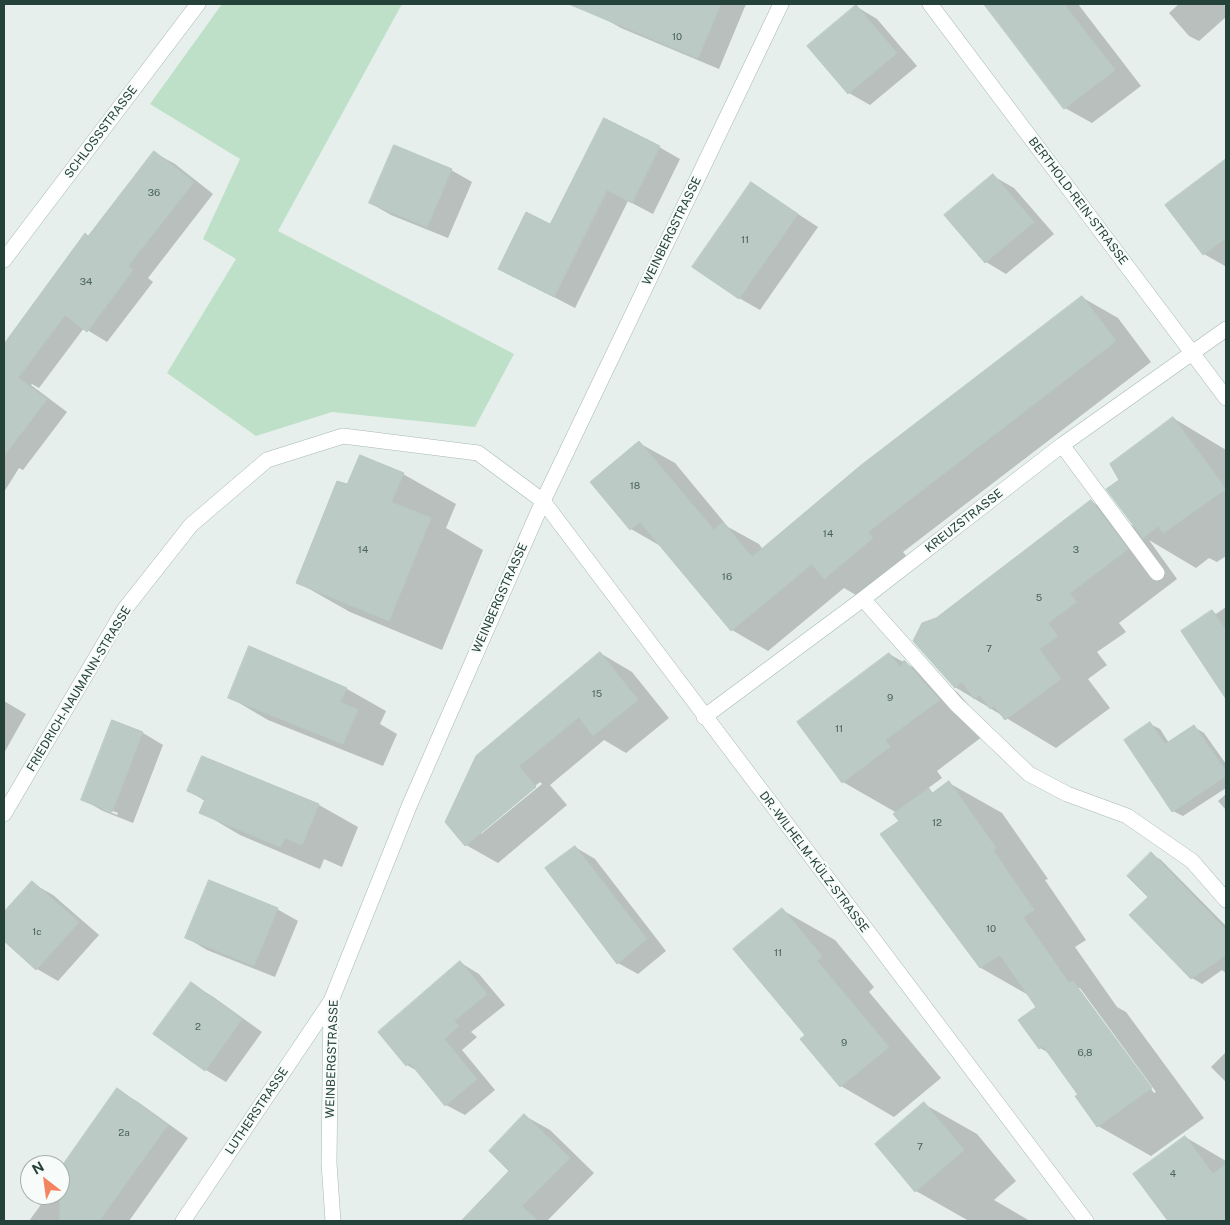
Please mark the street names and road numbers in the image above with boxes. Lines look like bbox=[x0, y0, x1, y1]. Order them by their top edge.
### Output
street label: SCHLOSSSTRASSE bbox=[62, 83, 140, 181]
street label: BERTHOLD-REIN-STRASSE bbox=[1025, 134, 1131, 268]
street label: WEINBERGSTRASSE bbox=[639, 174, 705, 288]
street label: KREUZSTRASSE bbox=[922, 486, 1006, 556]
street label: WEINBERGSTRASSE bbox=[469, 541, 531, 655]
street label: FRIEDRICH-NAUMANN-STRASSE bbox=[24, 604, 134, 774]
street label: DR.-WILHELM-KÜLZ-STRASSE bbox=[756, 789, 872, 935]
street label: WEINBERGSTRASSE bbox=[323, 999, 341, 1119]
street label: LUTHERSTRASSE bbox=[223, 1065, 291, 1157]

